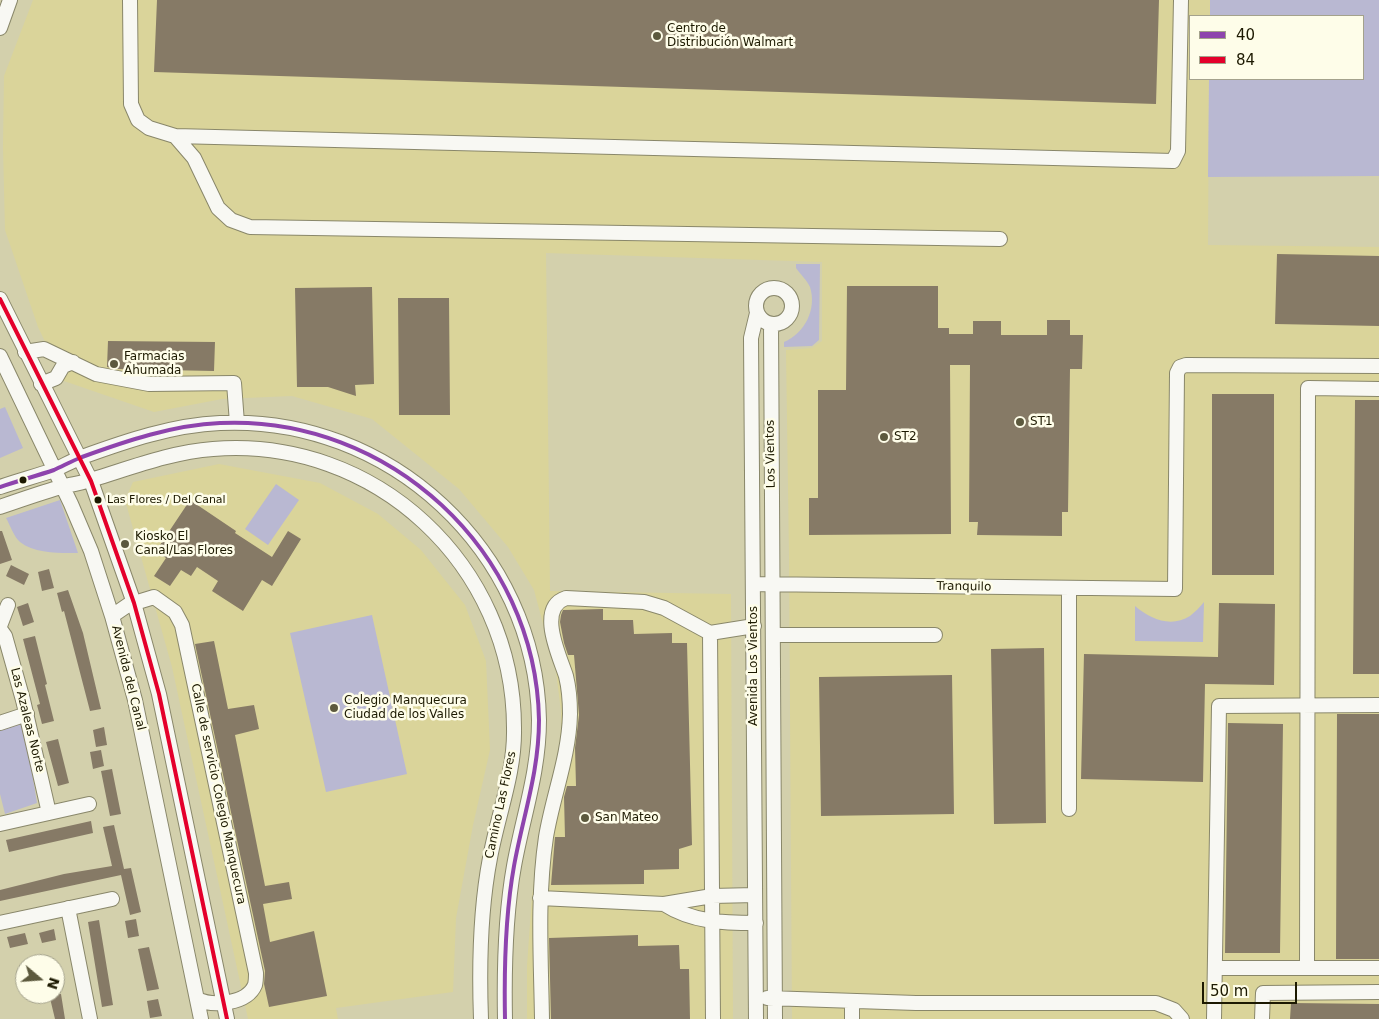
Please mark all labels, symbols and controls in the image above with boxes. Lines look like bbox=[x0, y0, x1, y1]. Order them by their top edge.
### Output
legend bbox=[1189, 15, 1364, 80]
place label: Centro de Distribución Walmart bbox=[667, 22, 793, 50]
text: 40 bbox=[1236, 26, 1255, 44]
marker: Centro de Distribución Walmart bbox=[651, 30, 663, 42]
text: 84 bbox=[1236, 51, 1255, 69]
place label: Farmacias Ahumada bbox=[124, 350, 184, 378]
marker: Farmacias Ahumada bbox=[108, 358, 120, 370]
place label: ST1 bbox=[1030, 415, 1053, 429]
marker: ST1 bbox=[1014, 416, 1026, 428]
street label: Los Vientos bbox=[763, 420, 779, 488]
place label: ST2 bbox=[894, 430, 917, 444]
marker: ST2 bbox=[878, 431, 890, 443]
unlabelled marker bbox=[18, 475, 28, 485]
place label: Las Flores / Del Canal bbox=[107, 493, 226, 507]
marker: Las Flores / Del Canal bbox=[93, 495, 103, 505]
place label: Kiosko El Canal/Las Flores bbox=[135, 530, 233, 558]
marker: Kiosko El Canal/Las Flores bbox=[119, 538, 131, 550]
street label: Tranquilo bbox=[937, 579, 991, 595]
street label: Avenida Los Vientos bbox=[747, 606, 761, 726]
street label: Avenida del Canal bbox=[108, 624, 148, 732]
street label: Las Azaleas Norte bbox=[7, 666, 47, 774]
street label: Calle de servicio Colegio Manquecura bbox=[188, 682, 248, 906]
place label: Colegio Manquecura Ciudad de los Valles bbox=[344, 694, 467, 722]
marker: Colegio Manquecura Ciudad de los Valles bbox=[328, 702, 340, 714]
street label: Camino Las Flores bbox=[483, 750, 519, 860]
place label: San Mateo bbox=[595, 811, 659, 825]
marker: San Mateo bbox=[579, 812, 591, 824]
north arrow bbox=[15, 954, 65, 1004]
scale bar bbox=[1204, 972, 1299, 1004]
text: N bbox=[44, 975, 63, 991]
text: 50 m bbox=[1210, 982, 1248, 1000]

